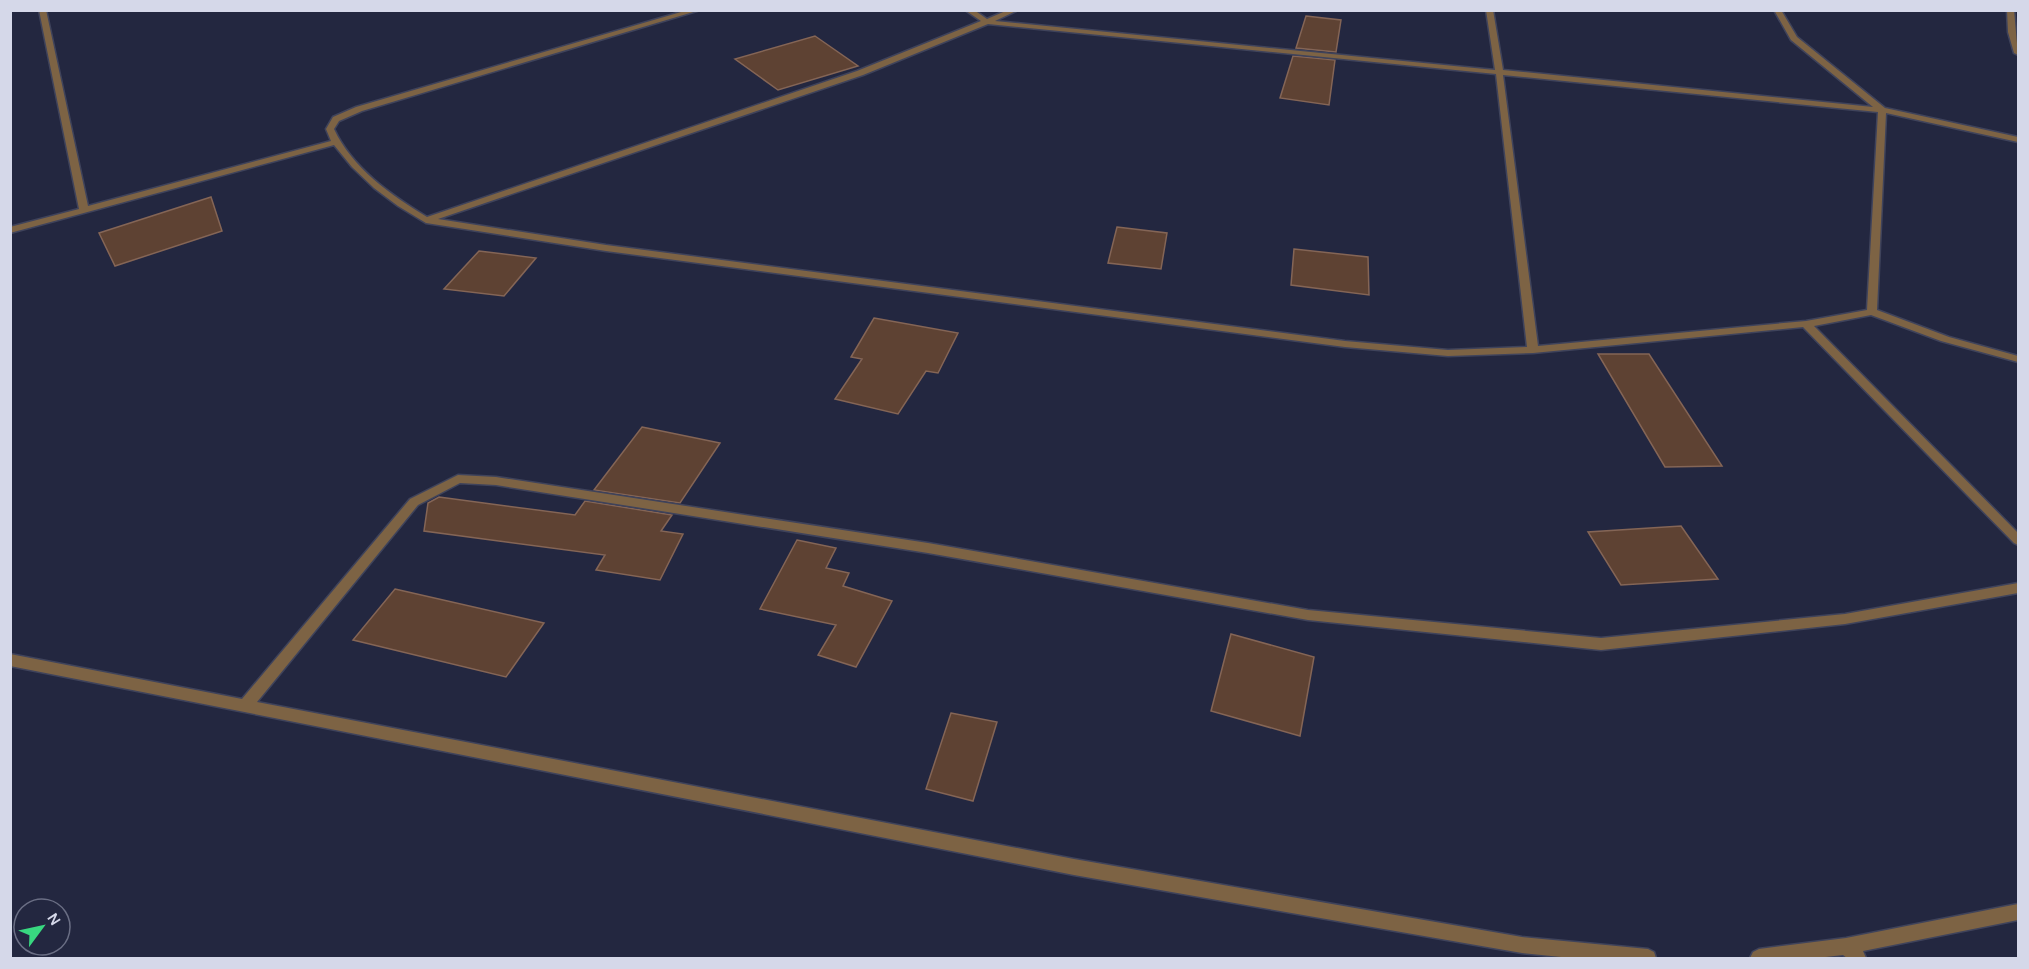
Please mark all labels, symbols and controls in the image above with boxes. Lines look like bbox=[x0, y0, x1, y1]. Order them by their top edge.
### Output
north arrow bbox=[12, 897, 72, 957]
text: N bbox=[43, 909, 65, 929]

